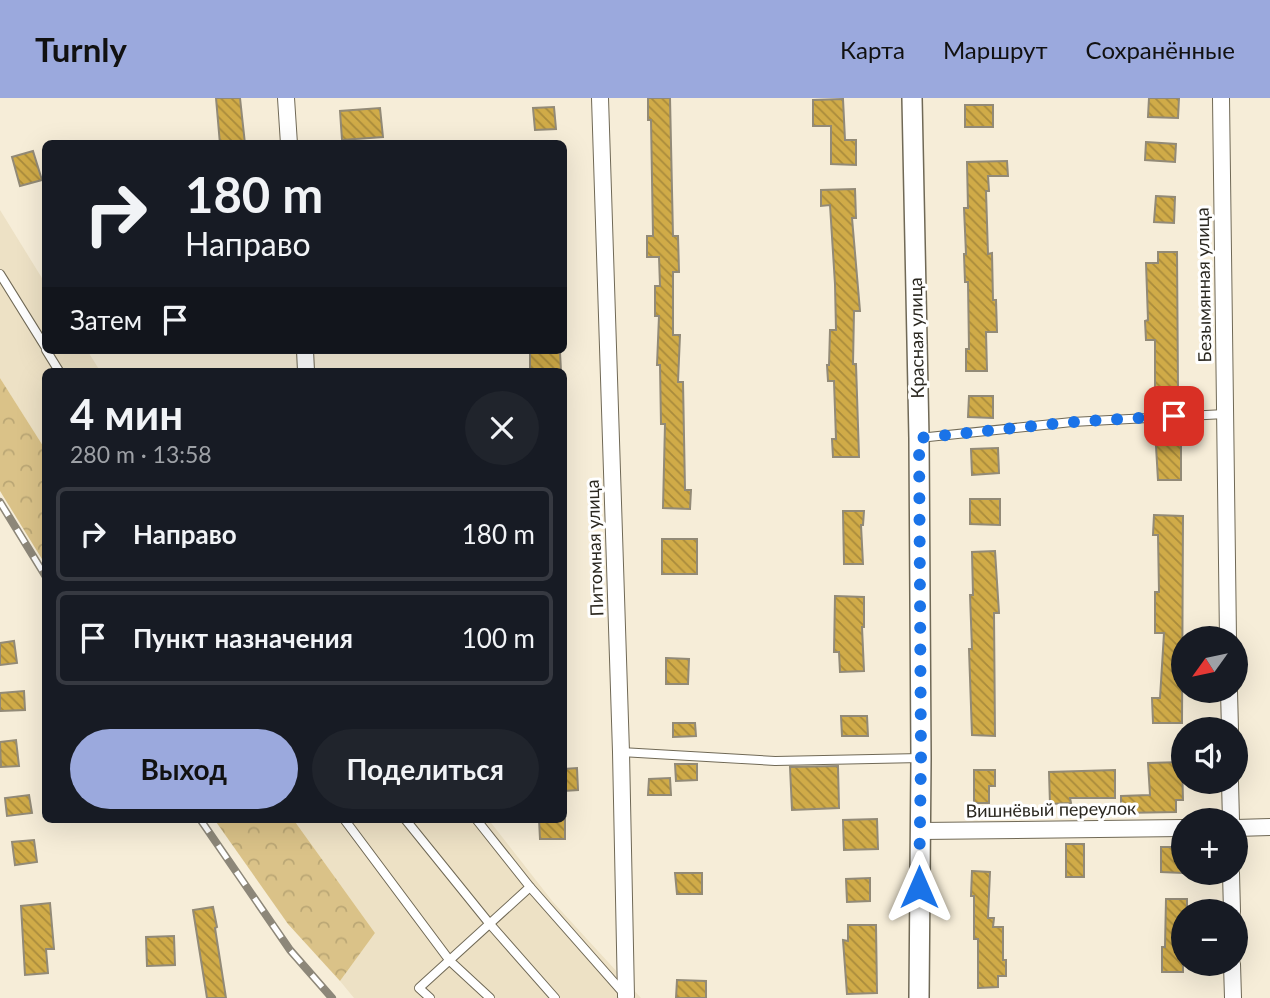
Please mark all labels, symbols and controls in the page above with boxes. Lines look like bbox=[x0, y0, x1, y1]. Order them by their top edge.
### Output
text: Turnly bbox=[35, 29, 127, 69]
text: Карта bbox=[840, 35, 905, 64]
text: Маршрут bbox=[943, 35, 1048, 64]
text: Сохранённые bbox=[1086, 35, 1235, 64]
text: 180 m bbox=[185, 165, 323, 223]
icon: right bbox=[70, 168, 161, 259]
street label: Безымянная улица bbox=[1191, 207, 1215, 363]
text: Направо bbox=[185, 224, 311, 263]
street label: Красная улица bbox=[904, 277, 928, 399]
icon: arrive bbox=[156, 301, 194, 339]
text: Затем bbox=[70, 304, 142, 336]
pin bbox=[1144, 386, 1204, 446]
text: 4 мин bbox=[70, 389, 183, 439]
button: close bbox=[465, 391, 539, 465]
icon: arrive bbox=[1155, 397, 1193, 435]
text: 280 m · 13:58 bbox=[70, 440, 212, 468]
street label: Питомная улица bbox=[581, 479, 607, 617]
icon: right bbox=[74, 515, 112, 553]
text: Направо bbox=[133, 518, 237, 550]
text: 180 m bbox=[462, 518, 535, 550]
icon: arrive bbox=[74, 619, 112, 657]
text: Пункт назначения bbox=[133, 622, 353, 654]
text: 100 m bbox=[462, 622, 535, 654]
north arrow bbox=[1171, 626, 1248, 704]
map controls bbox=[1171, 626, 1248, 976]
button: sound bbox=[1171, 717, 1248, 794]
button: Выход bbox=[70, 729, 298, 809]
button: Поделиться bbox=[312, 729, 539, 809]
street label: Вишнёвый переулок bbox=[965, 797, 1137, 821]
button: + bbox=[1171, 808, 1248, 885]
position arrow bbox=[882, 850, 956, 924]
button: − bbox=[1171, 899, 1248, 976]

